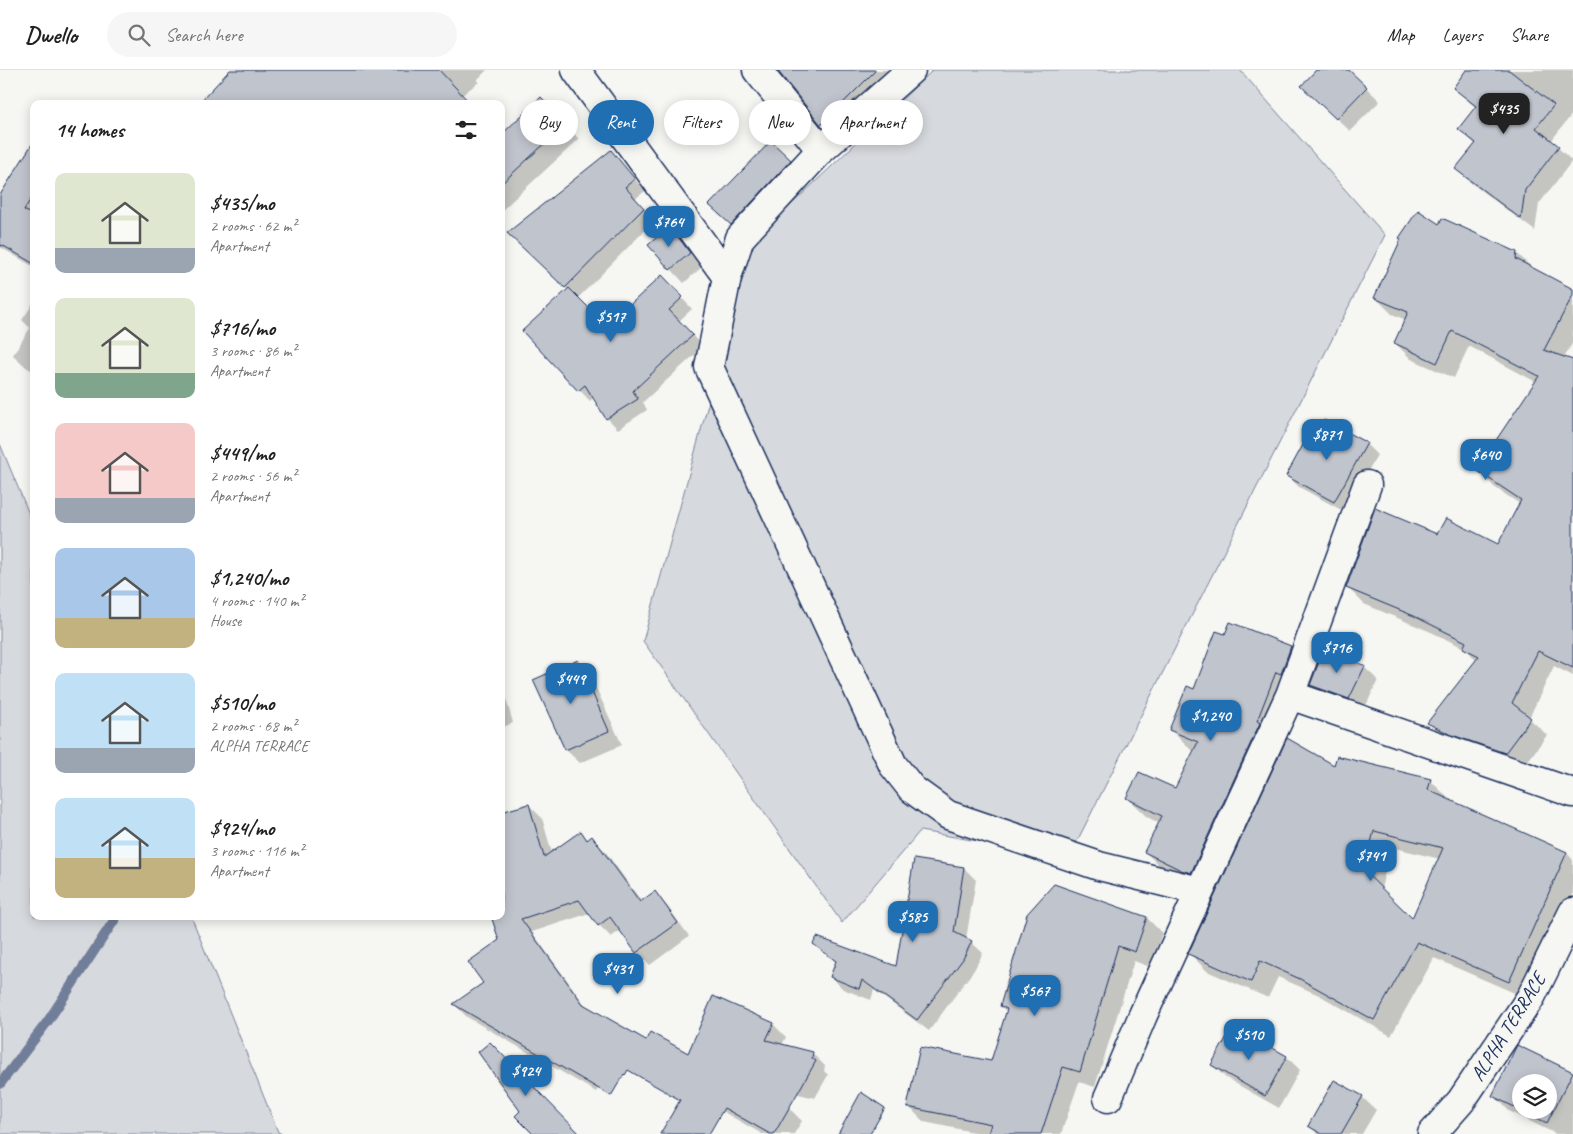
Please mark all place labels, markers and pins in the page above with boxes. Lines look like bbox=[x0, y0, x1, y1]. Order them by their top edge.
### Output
pin: $435 bbox=[1474, 92, 1534, 135]
pin: $764 bbox=[639, 206, 699, 248]
pin: $517 bbox=[581, 300, 641, 343]
pin: $871 bbox=[1297, 418, 1357, 461]
pin: $640 bbox=[1456, 438, 1516, 481]
pin: $716 bbox=[1307, 632, 1367, 674]
pin: $449 bbox=[541, 662, 601, 705]
pin: $1,240 bbox=[1170, 700, 1252, 742]
pin: $741 bbox=[1341, 840, 1401, 882]
pin: $585 bbox=[883, 900, 943, 943]
pin: $431 bbox=[588, 952, 648, 995]
pin: $567 bbox=[1005, 974, 1065, 1017]
pin: $510 bbox=[1219, 1018, 1279, 1061]
pin: $924 bbox=[496, 1054, 556, 1097]

